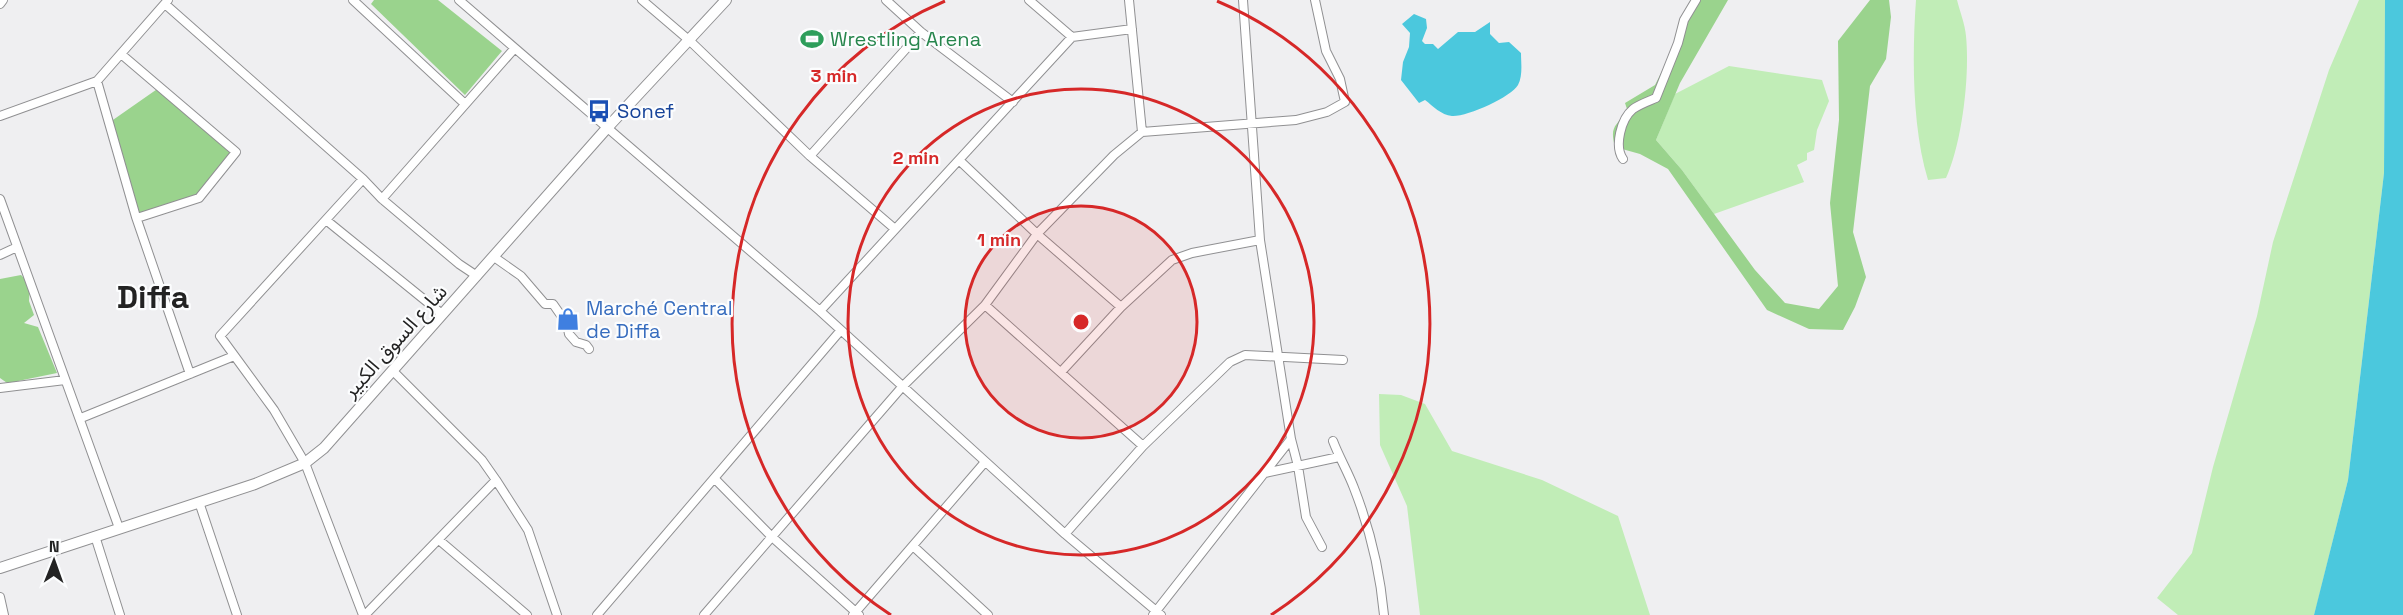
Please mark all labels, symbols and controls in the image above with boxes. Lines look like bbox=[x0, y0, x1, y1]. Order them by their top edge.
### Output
sports icon: Wrestling Arena bbox=[799, 26, 825, 52]
place label: Wrestling Arena bbox=[830, 26, 981, 52]
text: 3 min bbox=[811, 64, 857, 87]
bus stop icon: Sonef bbox=[586, 98, 612, 124]
place label: Sonef bbox=[617, 98, 674, 124]
text: 2 min bbox=[893, 146, 939, 169]
text: 1 min bbox=[977, 228, 1021, 251]
district label: Diffa bbox=[117, 277, 189, 317]
street label: شارع السوق الكبير bbox=[337, 279, 454, 405]
place label: Marché Central de Diffa bbox=[586, 295, 733, 344]
shop icon: Marché Central de Diffa bbox=[555, 306, 581, 332]
centre of rings bbox=[1071, 312, 1091, 332]
north arrow bbox=[24, 531, 84, 591]
text: N bbox=[49, 536, 60, 557]

